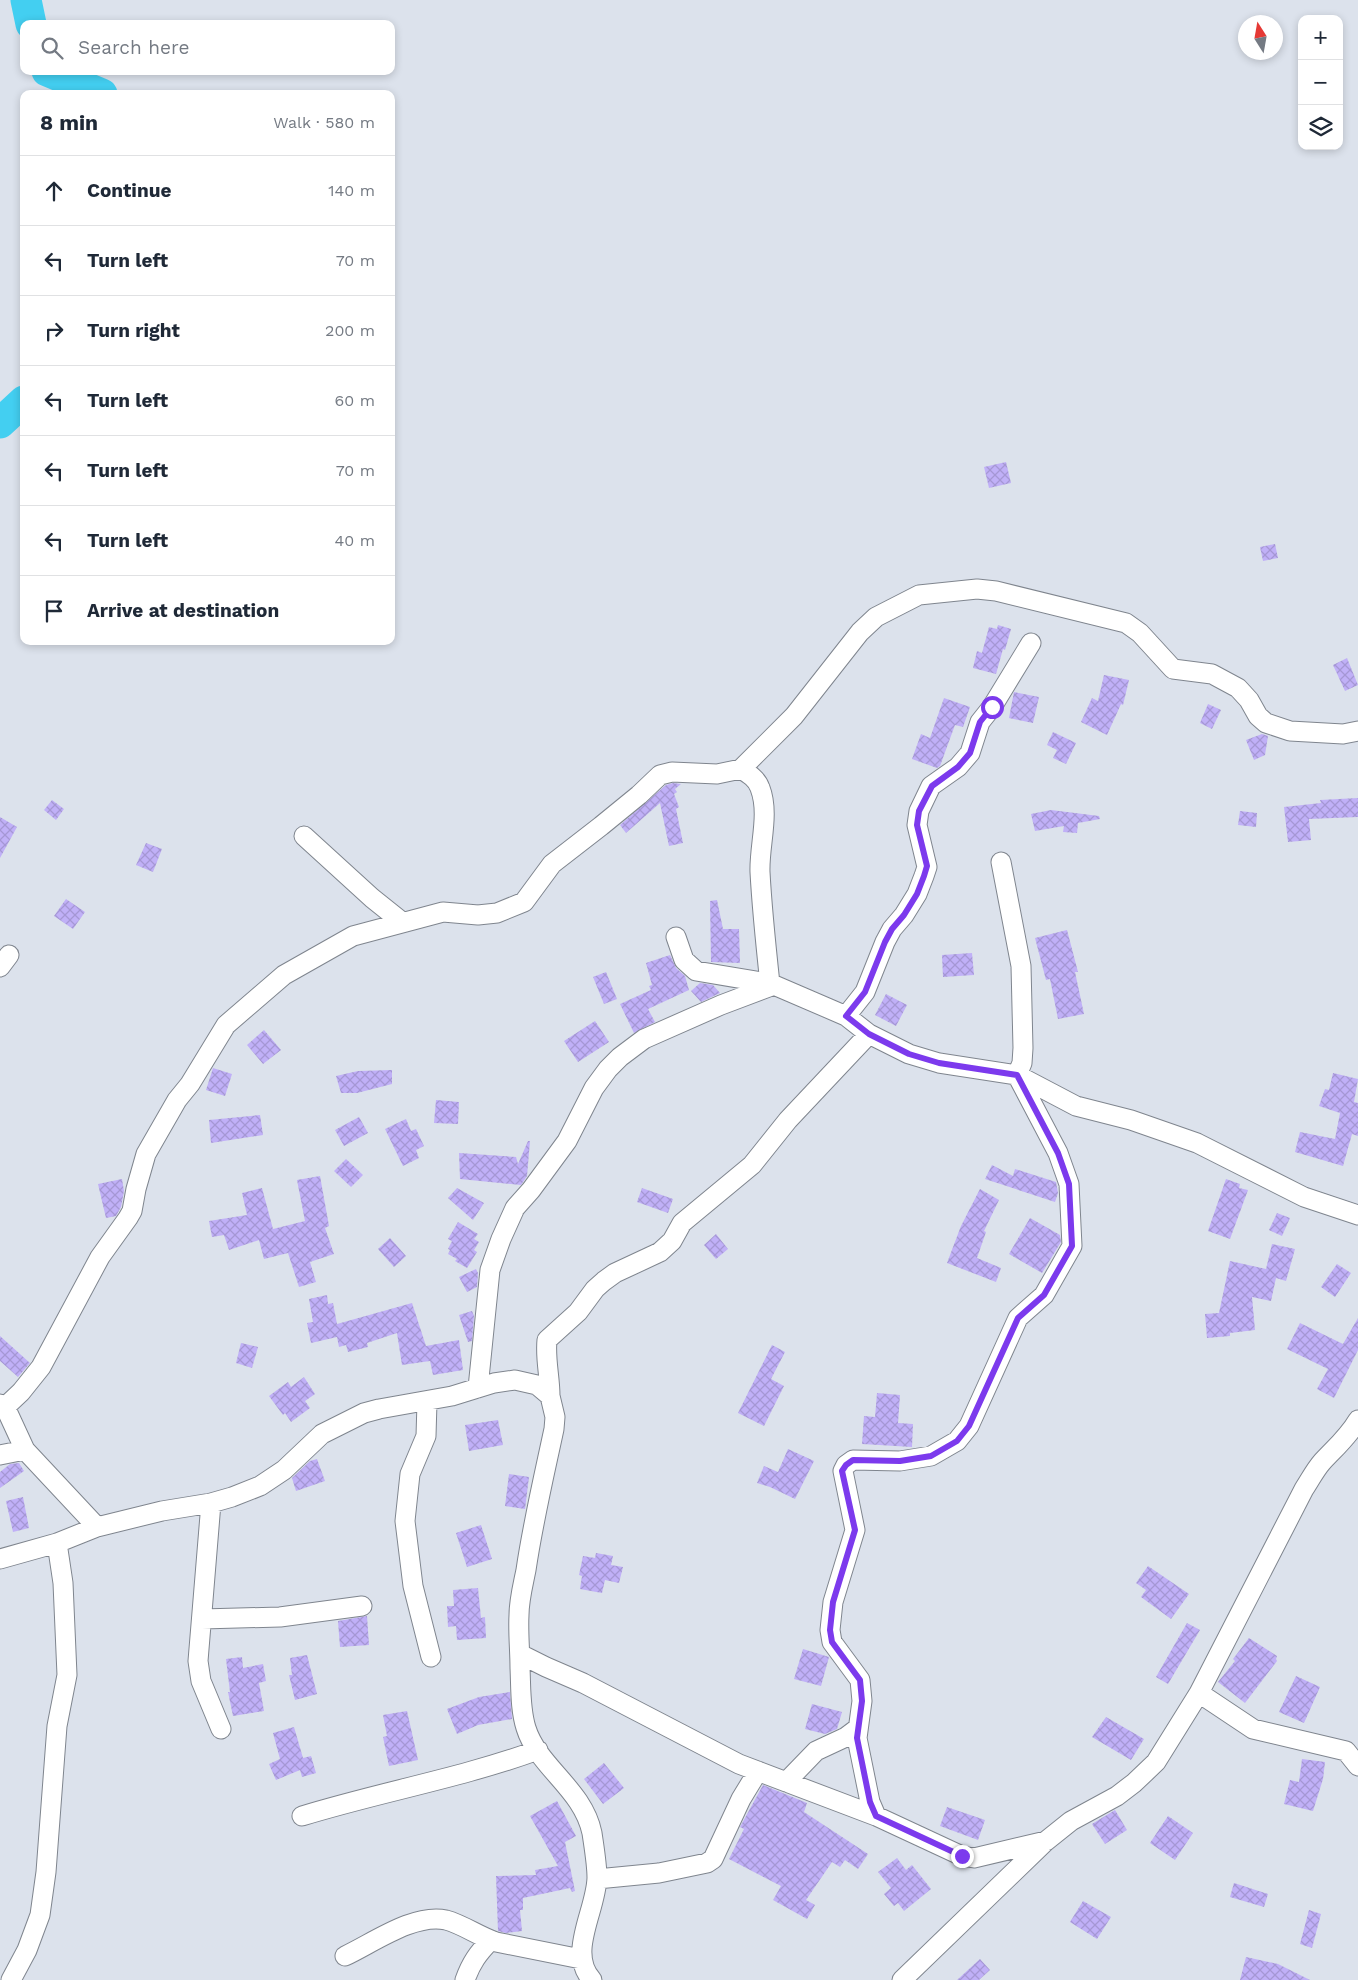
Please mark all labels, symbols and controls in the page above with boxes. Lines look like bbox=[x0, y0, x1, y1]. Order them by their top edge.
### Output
north arrow bbox=[1238, 15, 1283, 60]
map controls bbox=[1298, 15, 1343, 150]
button: + bbox=[1298, 15, 1343, 60]
search box bbox=[20, 20, 395, 75]
icon: search bbox=[38, 34, 66, 62]
text: Search here bbox=[78, 36, 189, 59]
button: − bbox=[1298, 60, 1343, 105]
button: layers bbox=[1298, 105, 1343, 150]
text: 8 min bbox=[40, 110, 98, 135]
text: Walk · 580 m bbox=[273, 113, 375, 132]
icon: ahead bbox=[40, 177, 68, 205]
text: Continue bbox=[87, 179, 171, 202]
text: 140 m bbox=[328, 181, 375, 200]
icon: left bbox=[40, 247, 68, 275]
text: Turn left bbox=[87, 249, 168, 272]
text: 70 m bbox=[336, 251, 375, 270]
icon: right bbox=[40, 317, 68, 345]
text: Turn right bbox=[87, 319, 180, 342]
text: 200 m bbox=[325, 321, 375, 340]
icon: left bbox=[40, 387, 68, 415]
text: Turn left bbox=[87, 389, 168, 412]
text: 60 m bbox=[335, 391, 375, 410]
icon: left bbox=[40, 457, 68, 485]
text: Turn left bbox=[87, 459, 168, 482]
text: 70 m bbox=[336, 461, 375, 480]
icon: left bbox=[40, 527, 68, 555]
text: Turn left bbox=[87, 529, 168, 552]
text: 40 m bbox=[335, 531, 375, 550]
icon: arrive bbox=[40, 597, 68, 625]
text: Arrive at destination bbox=[87, 599, 279, 622]
route start bbox=[981, 696, 1004, 719]
route end bbox=[951, 1845, 974, 1868]

